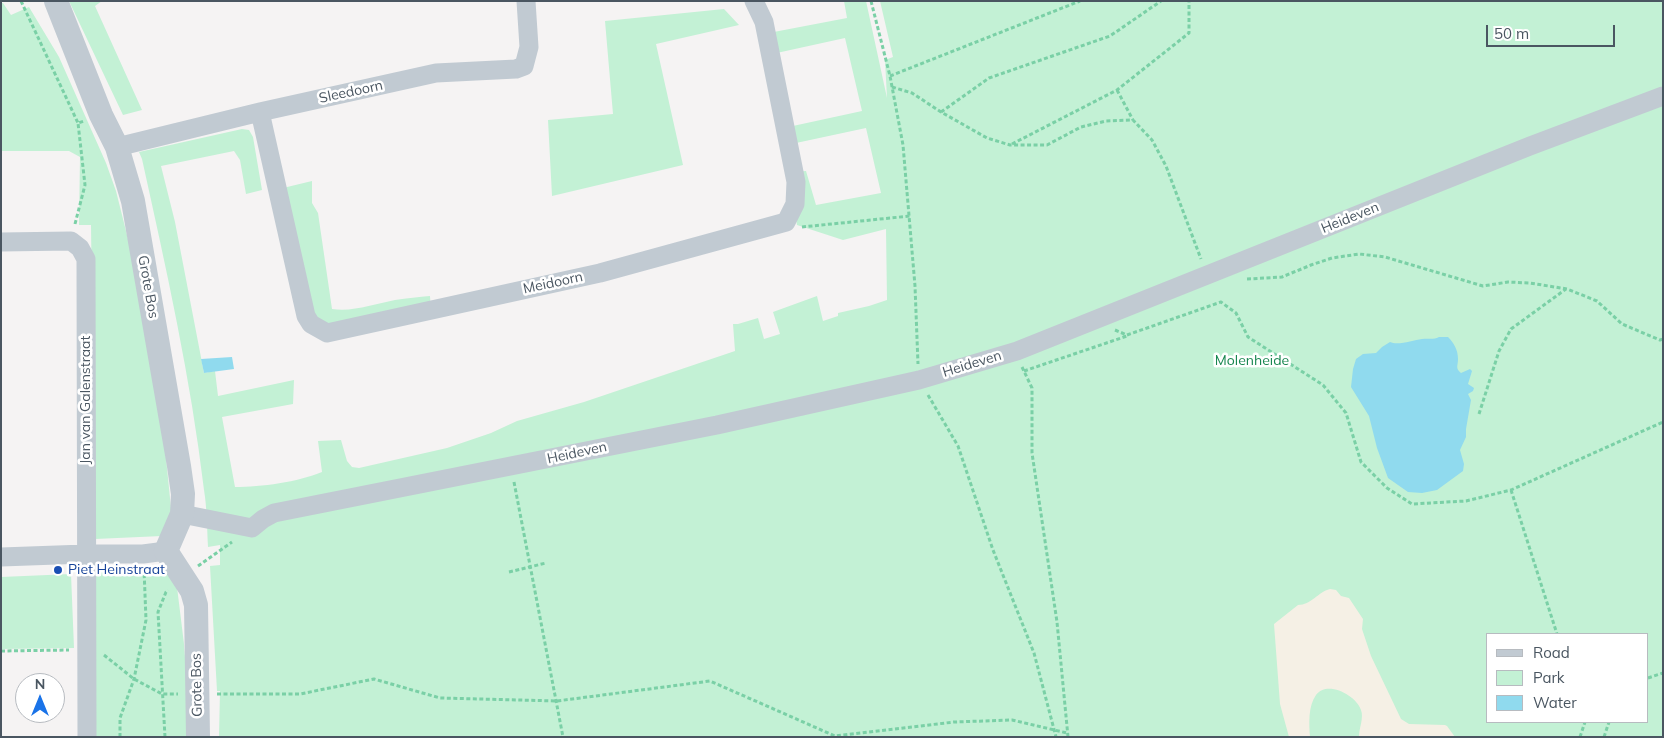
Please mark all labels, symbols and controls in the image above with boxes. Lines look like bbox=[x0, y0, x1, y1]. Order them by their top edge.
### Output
scale bar bbox=[1489, 15, 1618, 47]
text: 50 m bbox=[1494, 24, 1529, 43]
street label: Sleedoorn bbox=[317, 77, 385, 107]
street label: Heideven bbox=[1319, 199, 1381, 237]
street label: Grote Bos bbox=[134, 254, 162, 320]
street label: Meidoorn bbox=[522, 268, 584, 298]
street label: Jan van Galenstraat bbox=[78, 336, 94, 464]
street label: Heideven bbox=[940, 347, 1004, 381]
park label: Molenheide bbox=[1215, 353, 1289, 369]
street label: Heideven bbox=[546, 438, 608, 468]
place label: Piet Heinstraat bbox=[68, 562, 165, 578]
marker: Piet Heinstraat bbox=[52, 564, 64, 576]
legend bbox=[1486, 633, 1649, 723]
text: Road bbox=[1533, 643, 1570, 662]
street label: Grote Bos bbox=[188, 653, 206, 717]
text: Park bbox=[1533, 668, 1565, 687]
north arrow bbox=[15, 673, 65, 723]
text: N bbox=[35, 675, 45, 693]
text: Water bbox=[1533, 693, 1577, 712]

